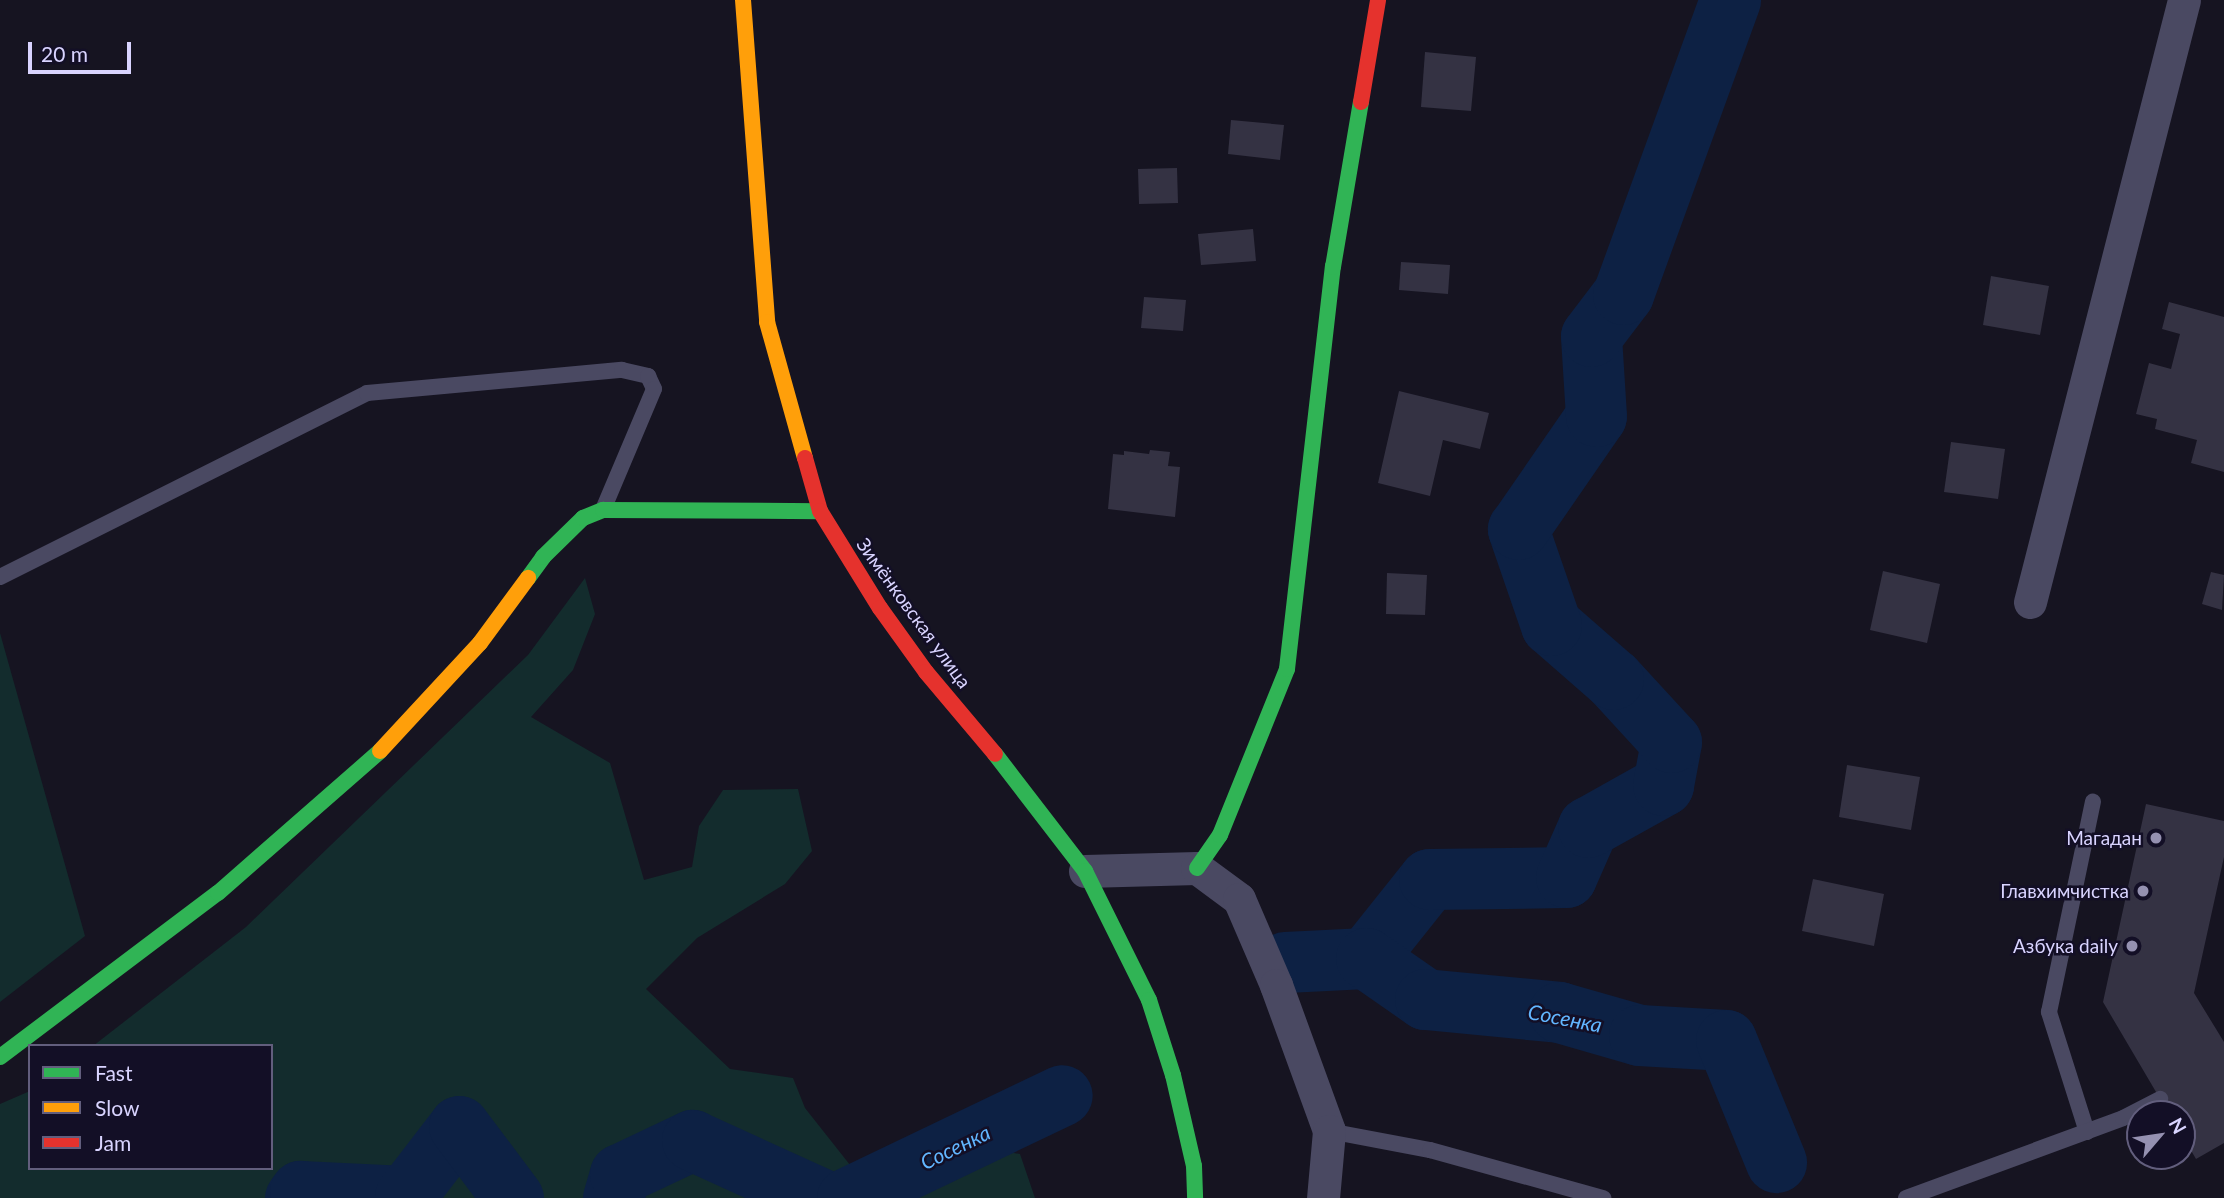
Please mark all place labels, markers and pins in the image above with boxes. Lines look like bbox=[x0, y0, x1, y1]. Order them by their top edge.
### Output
place label: Магадан bbox=[2066, 827, 2142, 849]
marker: Магадан bbox=[2148, 830, 2164, 846]
place label: Главхимчистка bbox=[2000, 880, 2129, 902]
marker: Главхимчистка bbox=[2135, 883, 2151, 899]
place label: Азбука daily bbox=[2013, 935, 2118, 957]
marker: Азбука daily bbox=[2124, 938, 2140, 954]

